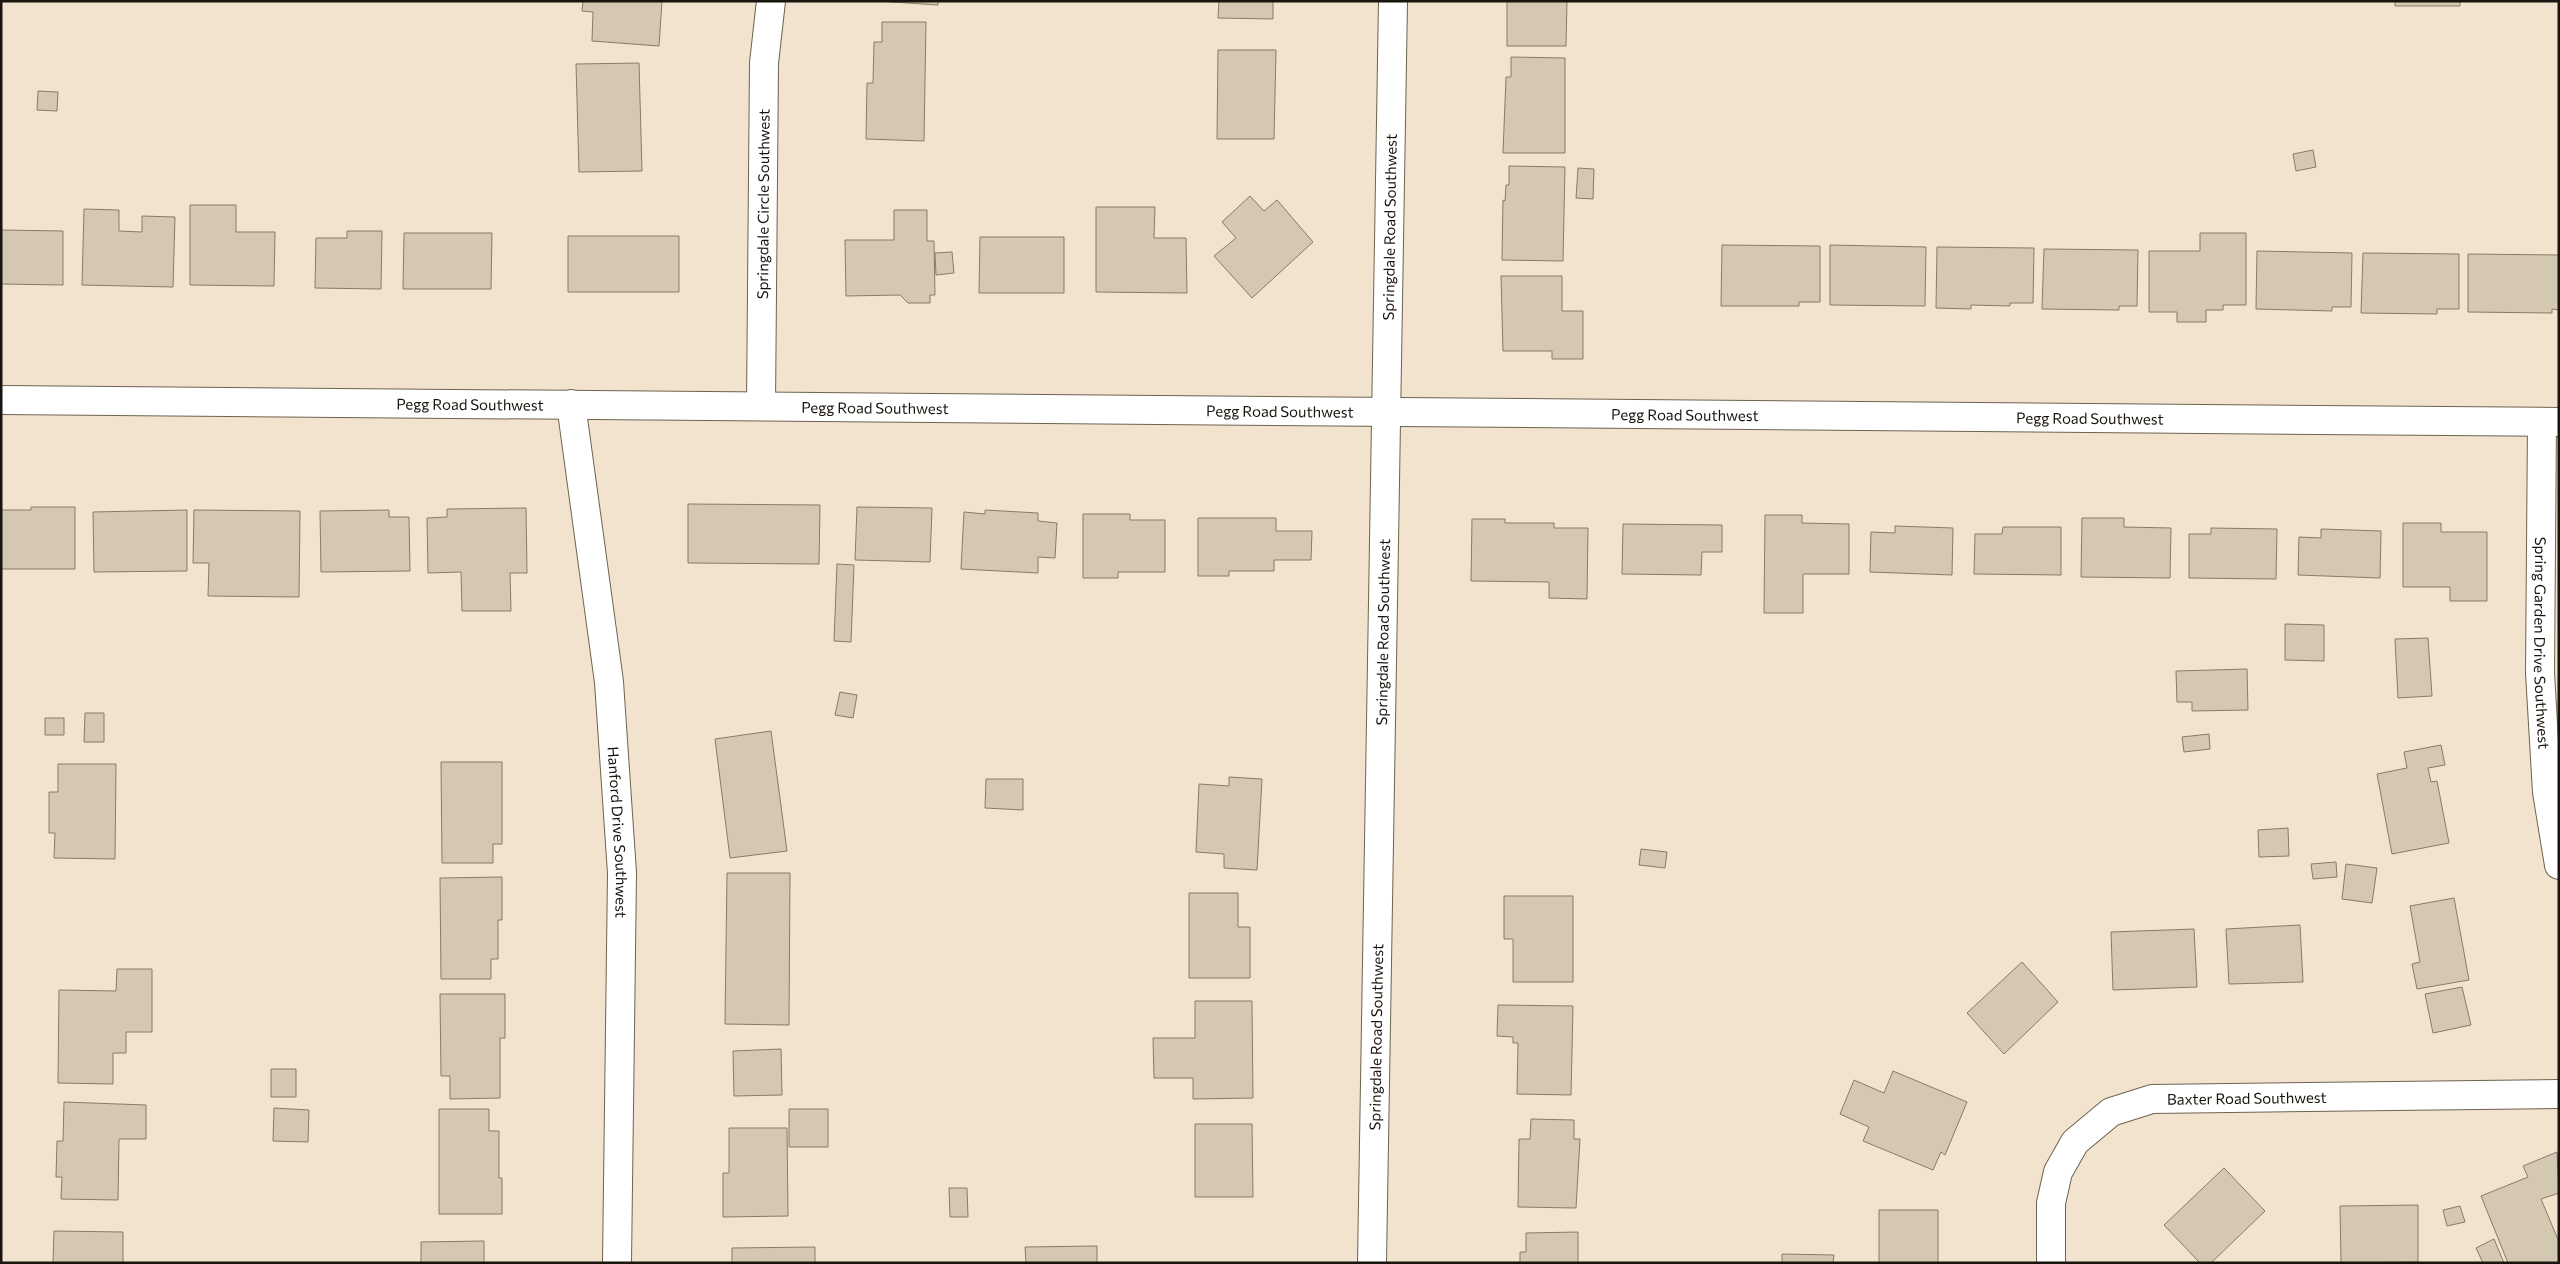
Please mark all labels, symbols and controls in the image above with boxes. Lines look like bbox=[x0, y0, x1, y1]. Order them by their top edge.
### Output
street label: Springdale Circle Southwest bbox=[753, 109, 773, 299]
street label: Springdale Road Southwest bbox=[1379, 134, 1400, 321]
street label: Pegg Road Southwest bbox=[396, 394, 544, 414]
street label: Pegg Road Southwest bbox=[801, 398, 949, 417]
street label: Pegg Road Southwest bbox=[1206, 401, 1354, 421]
street label: Pegg Road Southwest bbox=[1611, 405, 1759, 424]
street label: Pegg Road Southwest bbox=[2016, 408, 2164, 428]
street label: Spring Garden Drive Southwest bbox=[2531, 537, 2553, 750]
street label: Springdale Road Southwest bbox=[1372, 539, 1393, 726]
street label: Hanford Drive Southwest bbox=[604, 746, 631, 918]
street label: Springdale Road Southwest bbox=[1365, 944, 1386, 1130]
street label: Baxter Road Southwest bbox=[2167, 1088, 2327, 1108]

